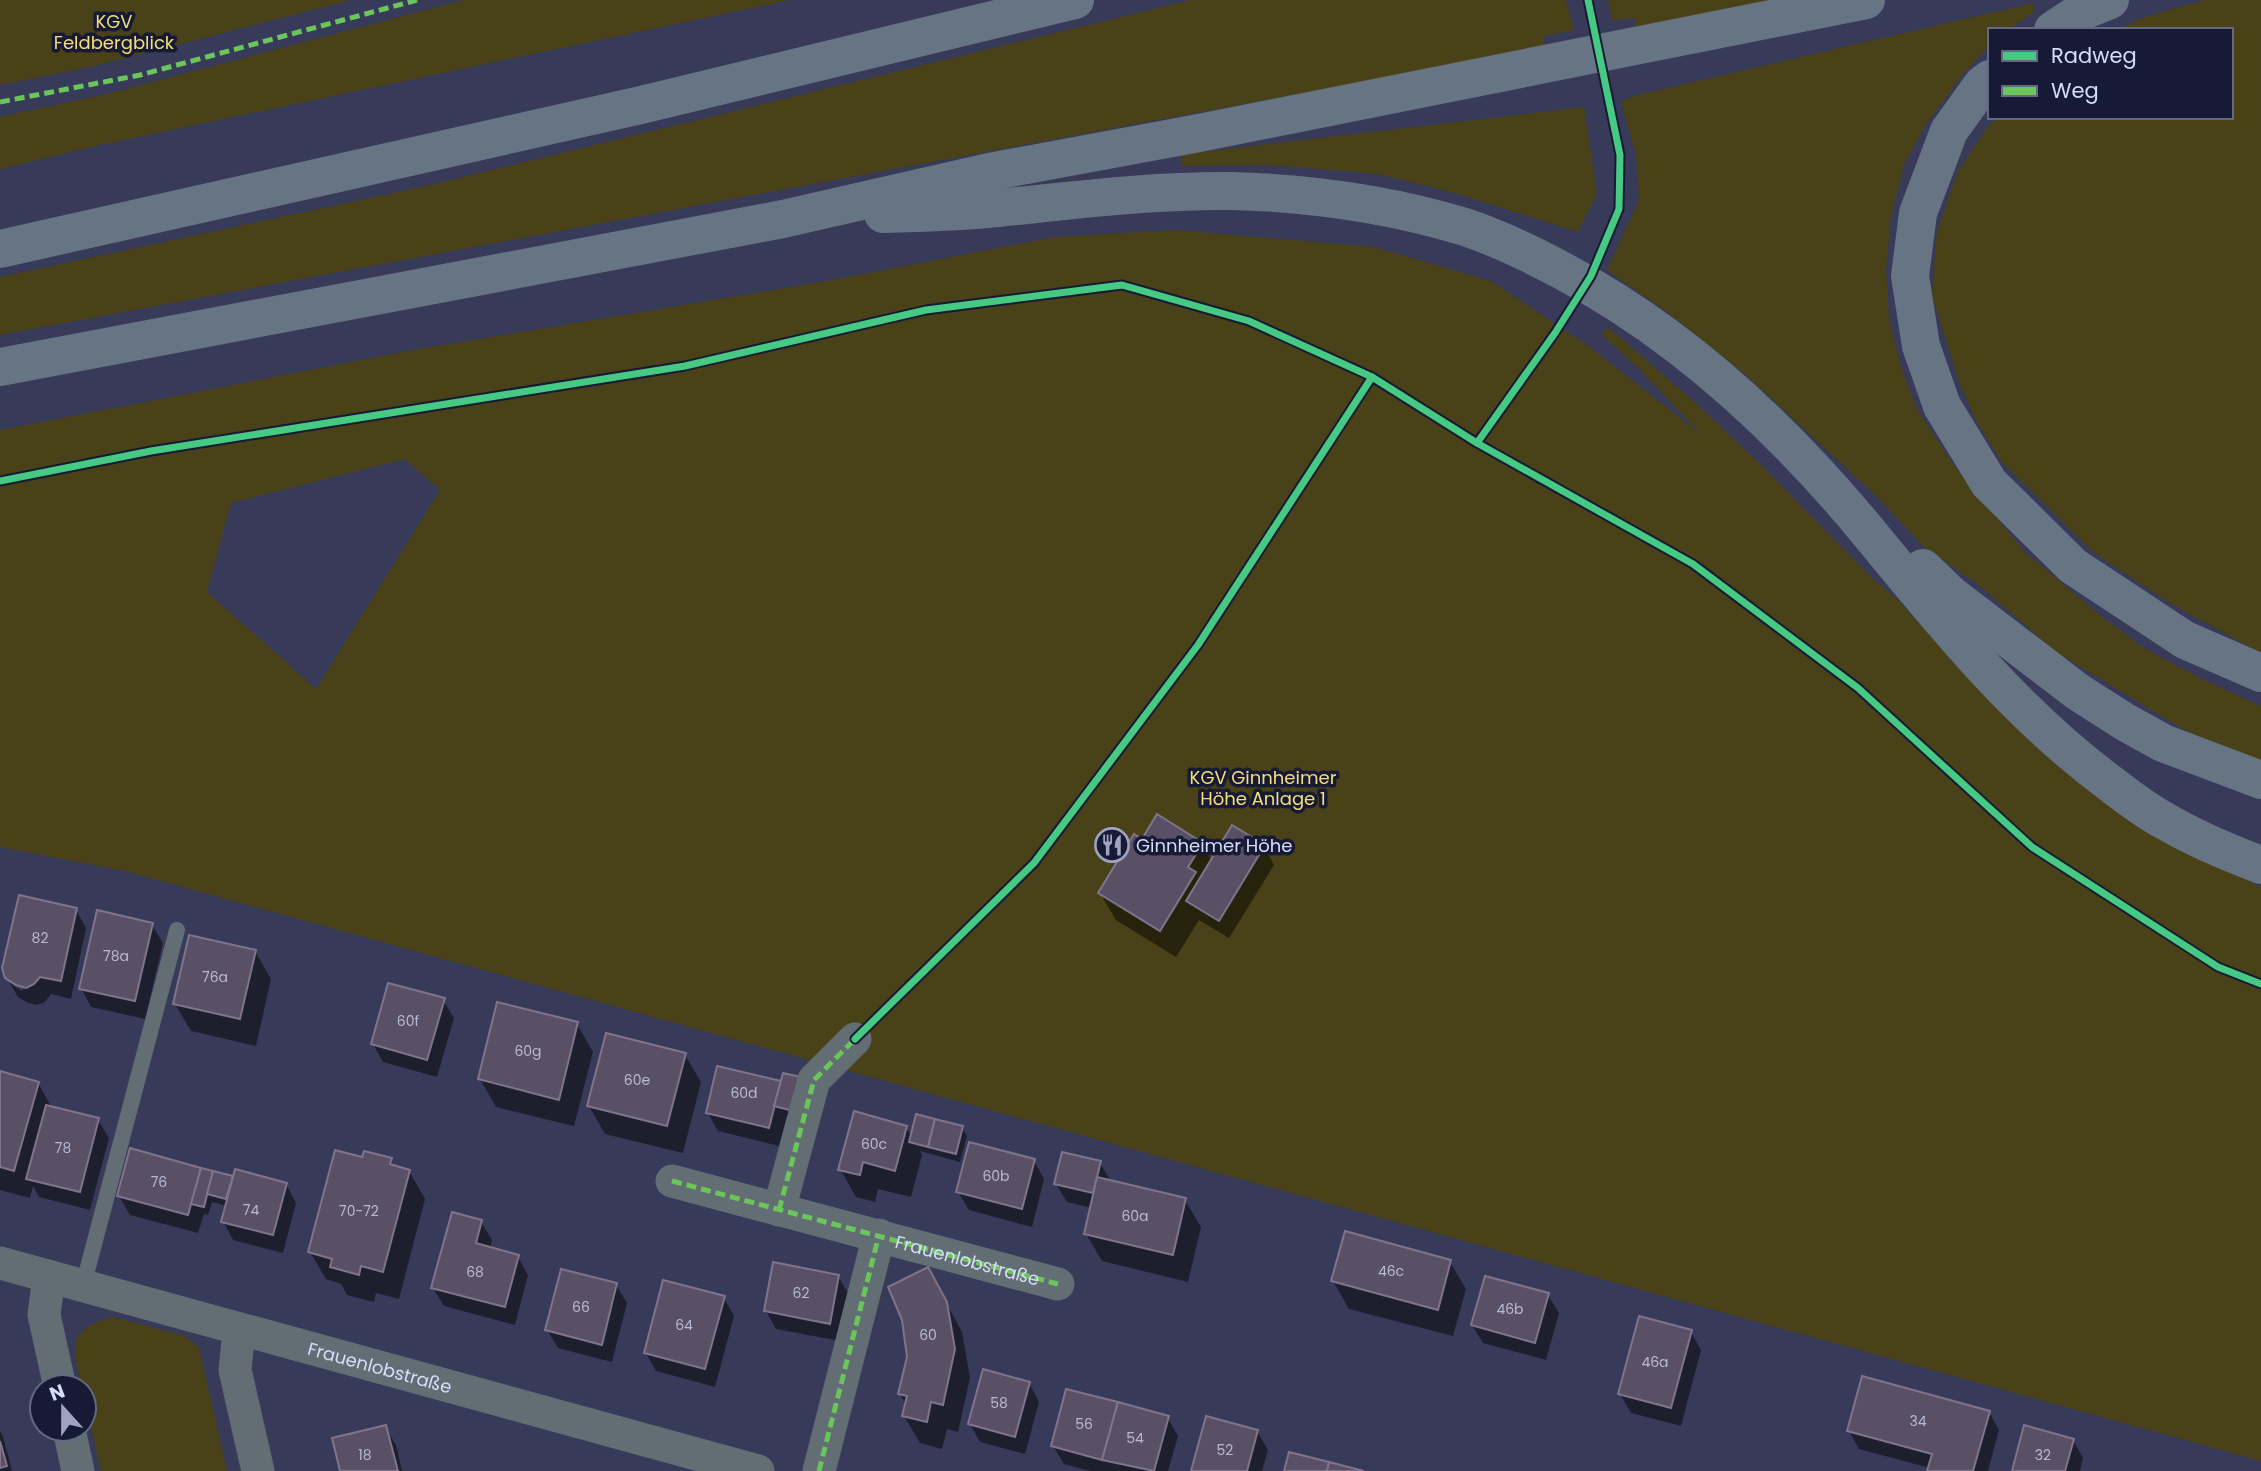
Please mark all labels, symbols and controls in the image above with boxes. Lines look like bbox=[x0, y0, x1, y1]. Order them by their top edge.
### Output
park label: KGV Feldbergblick bbox=[54, 9, 175, 55]
legend bbox=[1988, 28, 2233, 119]
text: Radweg bbox=[2051, 41, 2137, 70]
text: Weg bbox=[2051, 76, 2099, 105]
park label: KGV Ginnheimer Höhe Anlage 1 bbox=[1190, 765, 1337, 811]
restaurant icon: Ginnheimer Höhe bbox=[1093, 826, 1131, 864]
place label: Ginnheimer Höhe bbox=[1136, 833, 1292, 858]
house number: 82 bbox=[32, 928, 48, 948]
house number: 78a bbox=[103, 946, 129, 966]
house number: 76a bbox=[202, 967, 228, 987]
house number: 60f bbox=[397, 1011, 420, 1031]
house number: 60g bbox=[514, 1041, 542, 1061]
house number: 60e bbox=[624, 1070, 650, 1090]
house number: 60d bbox=[730, 1083, 758, 1103]
house number: 60c bbox=[861, 1134, 887, 1154]
house number: 78 bbox=[55, 1138, 71, 1158]
house number: 60b bbox=[982, 1166, 1010, 1186]
house number: 76 bbox=[151, 1172, 167, 1192]
house number: 74 bbox=[243, 1200, 259, 1220]
house number: 70-72 bbox=[339, 1201, 379, 1221]
house number: 60a bbox=[1121, 1206, 1149, 1226]
street label: Frauenlobstraße bbox=[893, 1229, 1043, 1291]
house number: 46c bbox=[1378, 1261, 1404, 1281]
house number: 68 bbox=[466, 1262, 484, 1282]
house number: 62 bbox=[793, 1283, 809, 1303]
house number: 66 bbox=[572, 1297, 590, 1317]
house number: 46b bbox=[1496, 1299, 1524, 1319]
house number: 64 bbox=[675, 1315, 693, 1335]
house number: 60 bbox=[919, 1325, 937, 1345]
street label: Frauenlobstraße bbox=[305, 1336, 455, 1399]
house number: 46a bbox=[1641, 1352, 1669, 1372]
north arrow bbox=[28, 1373, 98, 1443]
text: N bbox=[46, 1377, 69, 1408]
house number: 58 bbox=[990, 1393, 1008, 1413]
house number: 34 bbox=[1909, 1411, 1927, 1431]
house number: 56 bbox=[1075, 1414, 1093, 1434]
house number: 54 bbox=[1126, 1428, 1144, 1448]
house number: 52 bbox=[1217, 1440, 1233, 1460]
house number: 18 bbox=[358, 1445, 372, 1465]
house number: 32 bbox=[2035, 1445, 2051, 1465]

